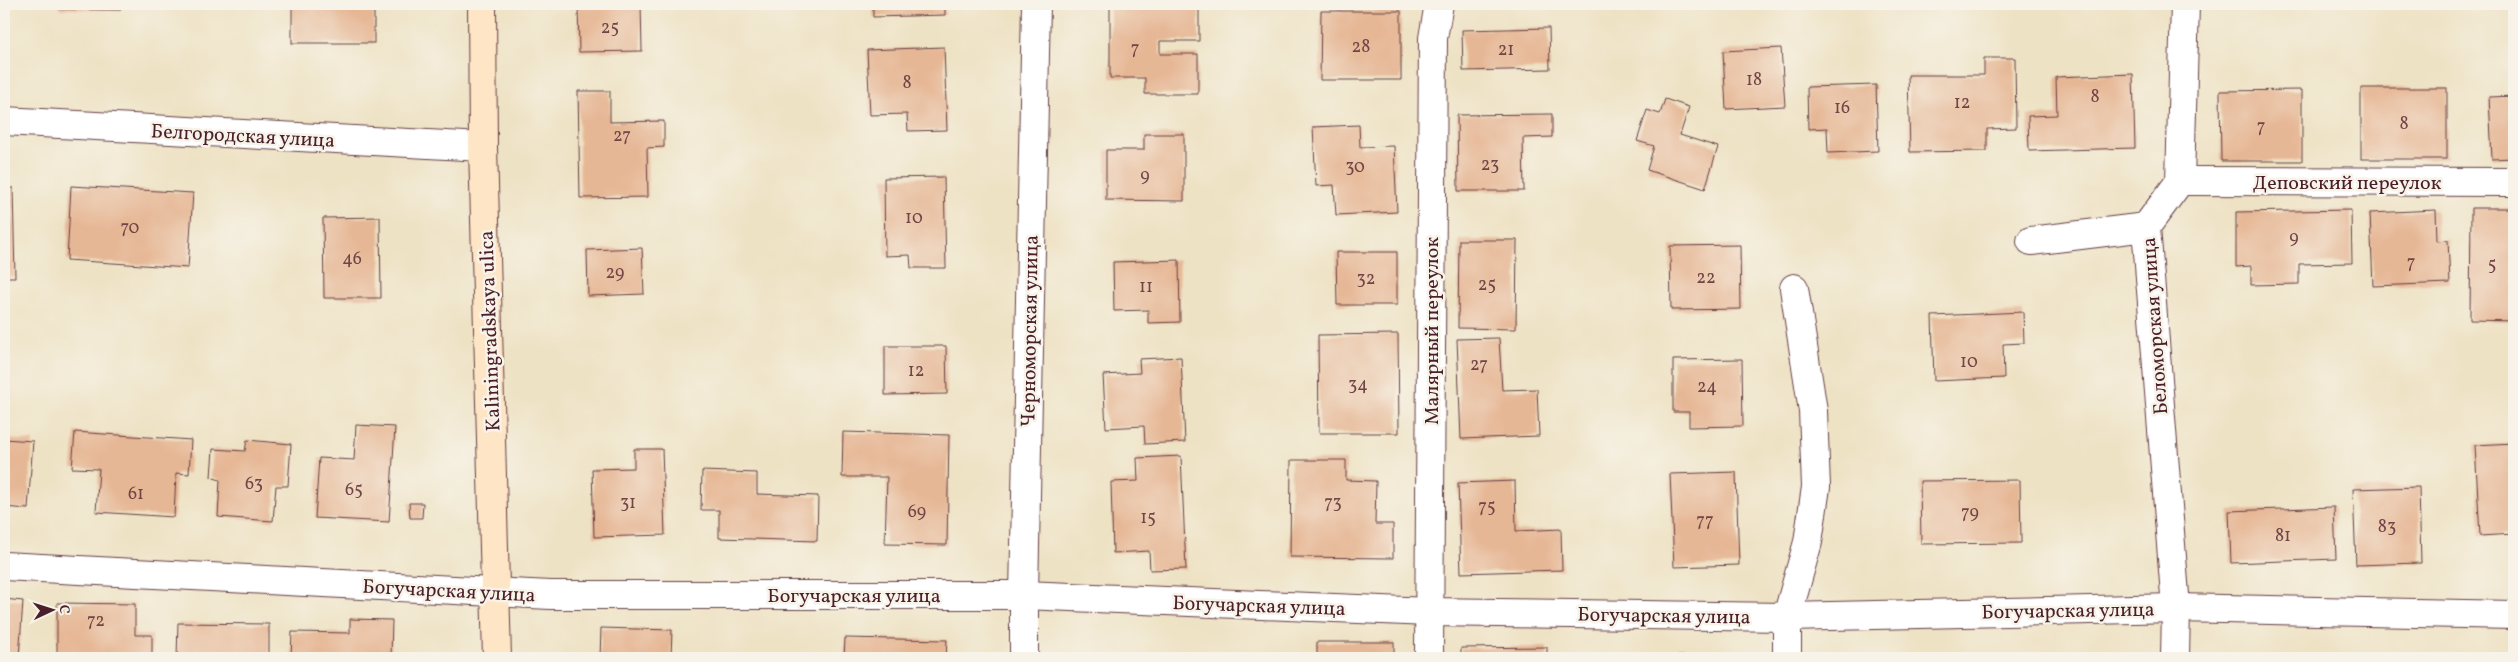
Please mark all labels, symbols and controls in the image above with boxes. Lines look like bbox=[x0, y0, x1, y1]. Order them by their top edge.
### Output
house number: 25 bbox=[601, 16, 619, 41]
house number: 28 bbox=[1352, 35, 1370, 60]
house number: 7 bbox=[1131, 37, 1139, 62]
house number: 21 bbox=[1498, 38, 1514, 63]
house number: 18 bbox=[1746, 68, 1762, 93]
house number: 8 bbox=[902, 71, 912, 96]
house number: 8 bbox=[2090, 85, 2100, 110]
house number: 12 bbox=[1954, 91, 1970, 116]
house number: 16 bbox=[1834, 96, 1850, 121]
house number: 8 bbox=[2399, 112, 2409, 137]
house number: 7 bbox=[2257, 115, 2265, 140]
street label: Белгородская улица bbox=[150, 118, 336, 156]
house number: 27 bbox=[613, 124, 631, 149]
house number: 23 bbox=[1481, 153, 1499, 178]
house number: 30 bbox=[1345, 155, 1365, 180]
house number: 9 bbox=[1140, 164, 1150, 189]
street label: Деповский переулок bbox=[2253, 170, 2442, 198]
house number: 10 bbox=[905, 206, 923, 231]
house number: 70 bbox=[121, 216, 140, 241]
house number: 9 bbox=[2289, 226, 2299, 251]
street label: Kaliningradskaya ulica bbox=[473, 230, 508, 432]
street label: Черноморская улица bbox=[1015, 235, 1047, 427]
street label: Беломорская улица bbox=[2136, 236, 2176, 416]
street label: Малярный переулок bbox=[1419, 237, 1447, 425]
house number: 46 bbox=[342, 247, 362, 272]
house number: 7 bbox=[2407, 251, 2415, 276]
house number: 5 bbox=[2488, 253, 2496, 278]
house number: 29 bbox=[606, 261, 624, 286]
house number: 22 bbox=[1696, 266, 1716, 291]
house number: 32 bbox=[1357, 267, 1375, 292]
house number: 25 bbox=[1478, 273, 1496, 298]
house number: 11 bbox=[1139, 275, 1153, 300]
house number: 10 bbox=[1960, 350, 1978, 375]
house number: 27 bbox=[1470, 353, 1488, 378]
house number: 12 bbox=[908, 359, 924, 384]
house number: 34 bbox=[1348, 373, 1368, 398]
house number: 24 bbox=[1697, 375, 1717, 400]
house number: 63 bbox=[245, 472, 263, 497]
house number: 65 bbox=[345, 478, 363, 503]
house number: 61 bbox=[128, 482, 144, 507]
house number: 31 bbox=[620, 491, 636, 516]
house number: 73 bbox=[1324, 491, 1342, 516]
house number: 75 bbox=[1478, 495, 1496, 520]
house number: 69 bbox=[908, 500, 926, 525]
house number: 79 bbox=[1961, 501, 1979, 526]
house number: 15 bbox=[1140, 506, 1156, 531]
house number: 77 bbox=[1696, 509, 1714, 534]
house number: 83 bbox=[2378, 515, 2396, 540]
house number: 81 bbox=[2275, 524, 2291, 549]
street label: Богучарская улица bbox=[362, 573, 536, 611]
street label: Богучарская улица bbox=[767, 583, 941, 611]
north arrow bbox=[28, 584, 78, 634]
street label: Богучарская улица bbox=[1172, 590, 1346, 624]
street label: Богучарская улица bbox=[1981, 596, 2155, 628]
street label: Богучарская улица bbox=[1577, 601, 1751, 633]
text: С bbox=[54, 604, 73, 614]
house number: 72 bbox=[87, 609, 105, 634]

